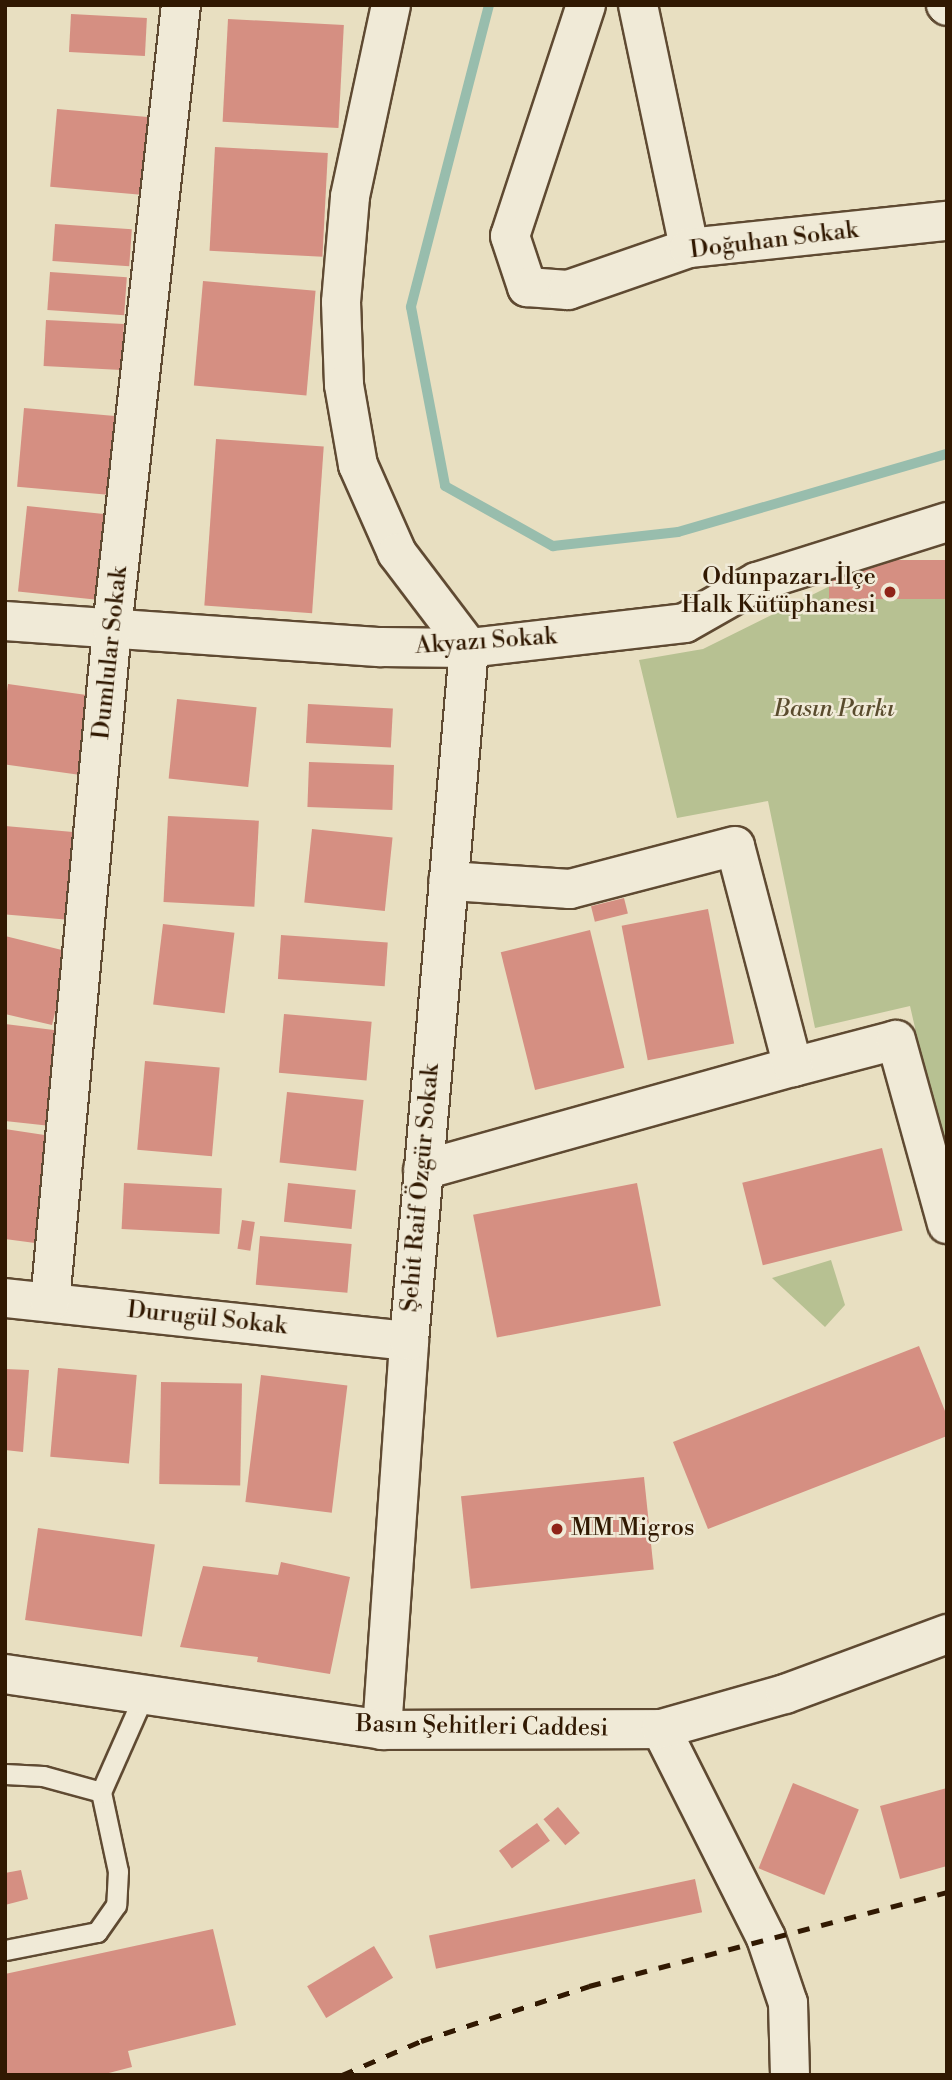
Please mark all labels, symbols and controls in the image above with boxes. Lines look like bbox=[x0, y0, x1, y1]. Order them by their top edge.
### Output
street label: Doğuhan Sokak bbox=[688, 216, 860, 266]
place label: Odunpazarı İlçe Halk Kütüphanesi bbox=[681, 564, 876, 620]
street label: Dumlular Sokak bbox=[88, 565, 134, 741]
marker: Odunpazarı İlçe Halk Kütüphanesi bbox=[882, 584, 898, 600]
street label: Akyazı Sokak bbox=[414, 623, 558, 661]
park label: Basın Parkı bbox=[773, 696, 895, 724]
street label: Şehit Raif Özgür Sokak bbox=[396, 1063, 446, 1313]
street label: Durugül Sokak bbox=[126, 1296, 288, 1342]
place label: MM Migros bbox=[571, 1515, 695, 1543]
marker: MM Migros bbox=[549, 1521, 565, 1537]
street label: Basın Şehitleri Caddesi bbox=[355, 1710, 609, 1744]

